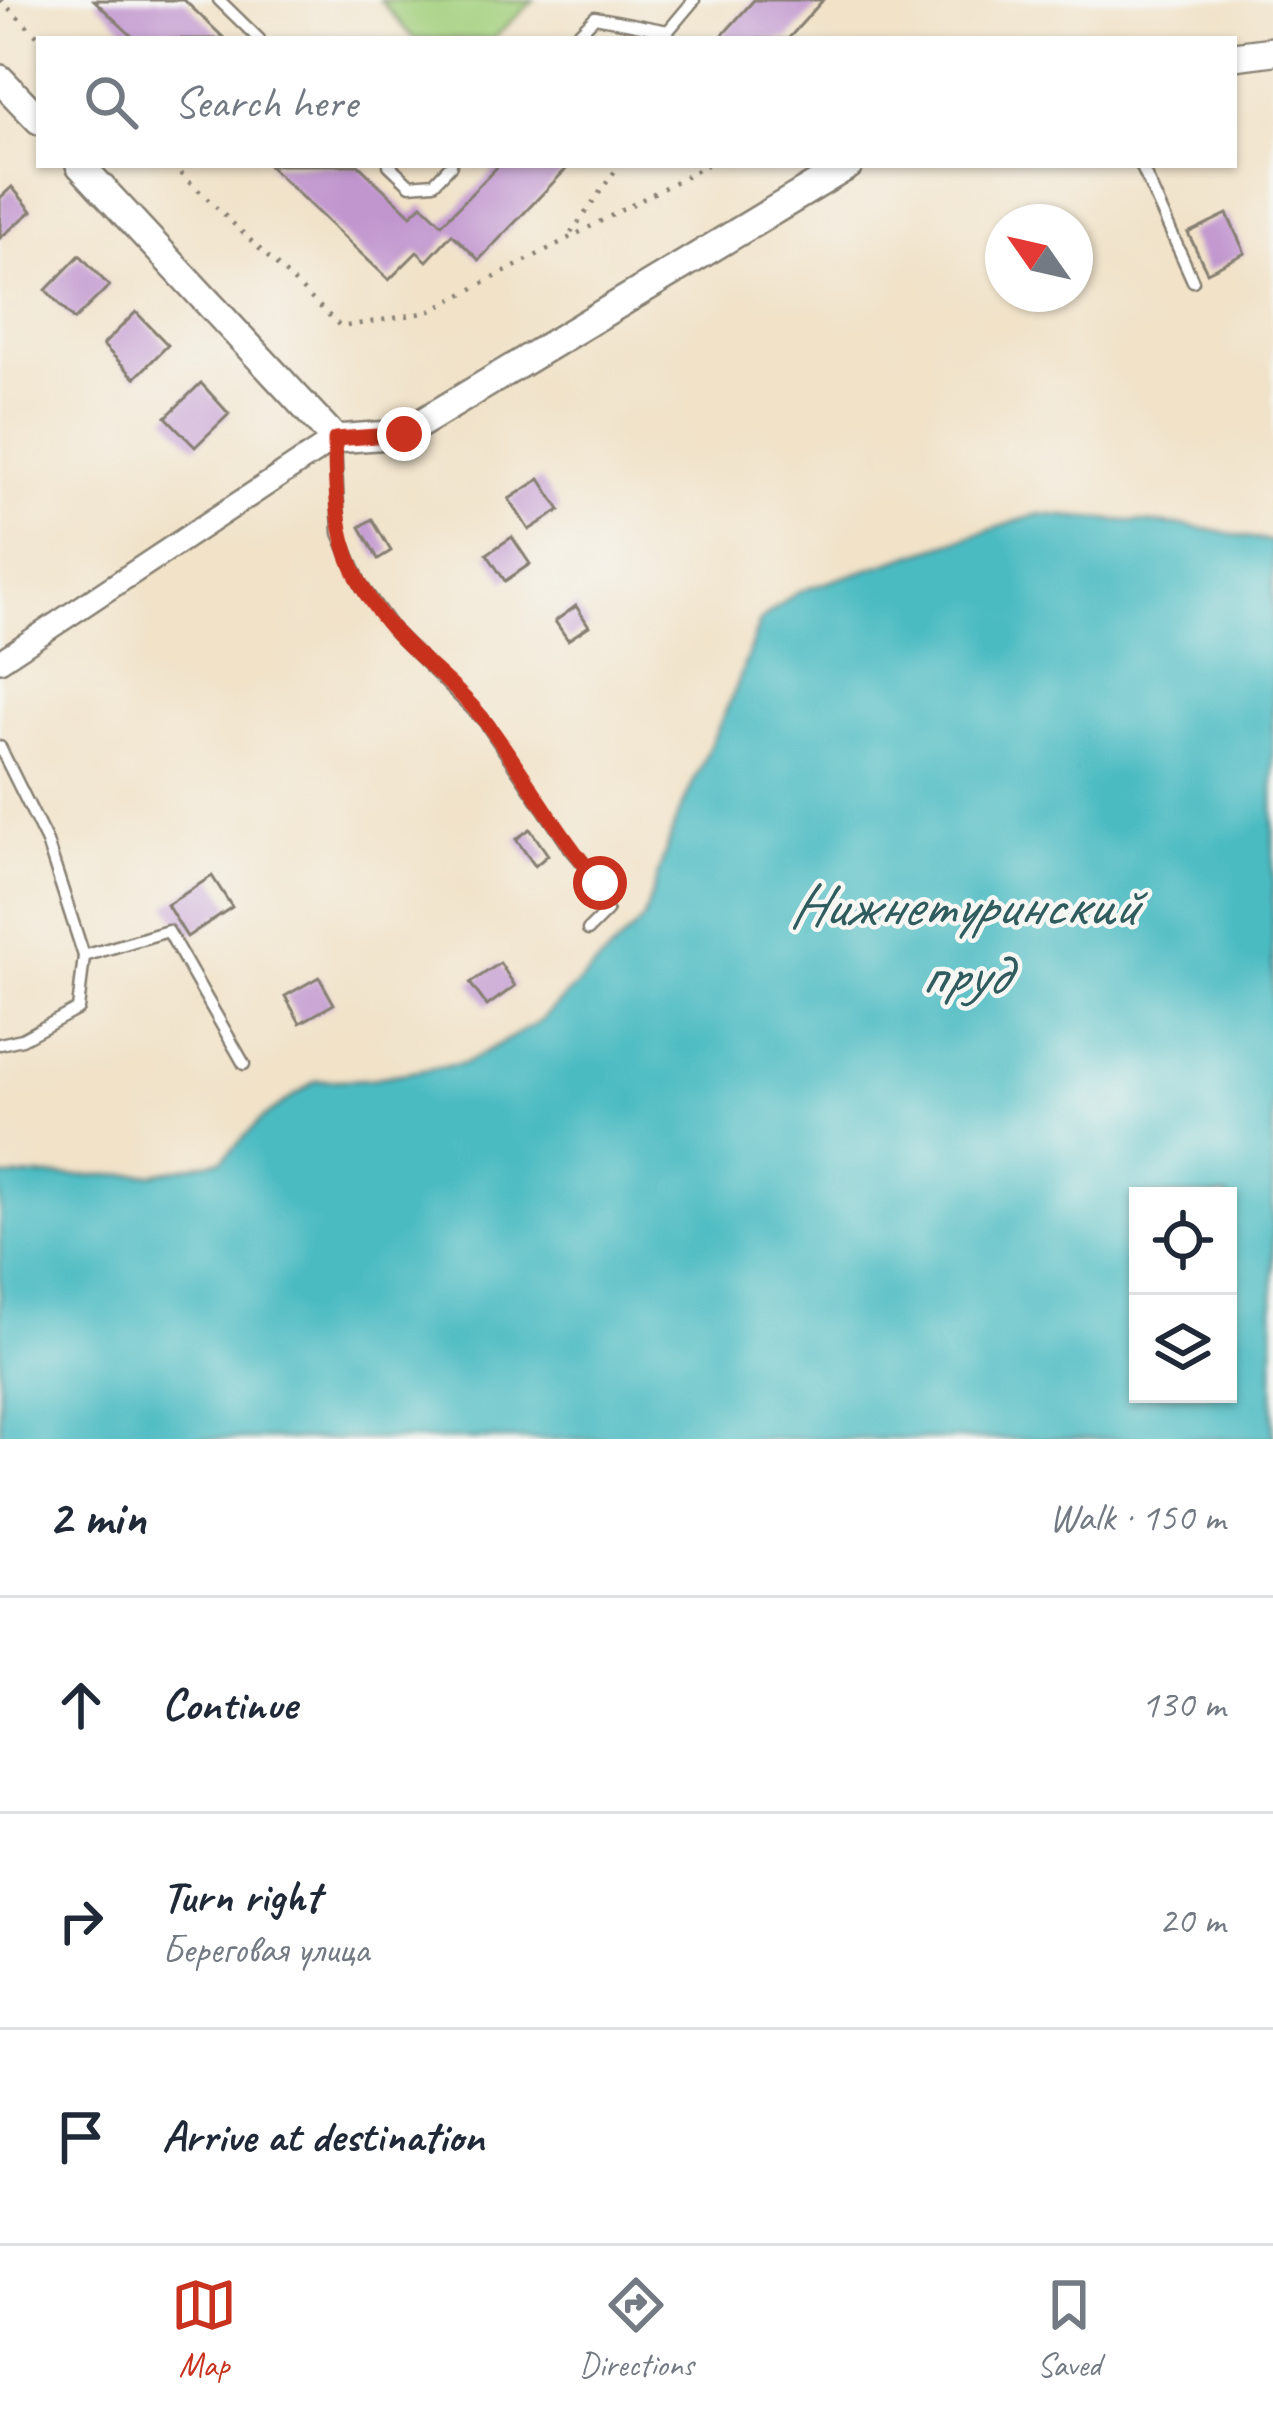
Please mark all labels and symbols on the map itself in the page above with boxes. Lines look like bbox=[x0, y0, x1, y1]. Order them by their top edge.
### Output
north arrow bbox=[985, 204, 1093, 312]
route end bbox=[377, 407, 431, 461]
route start bbox=[573, 856, 627, 910]
water label: Нижнетуринский пруд bbox=[789, 867, 1148, 1012]

